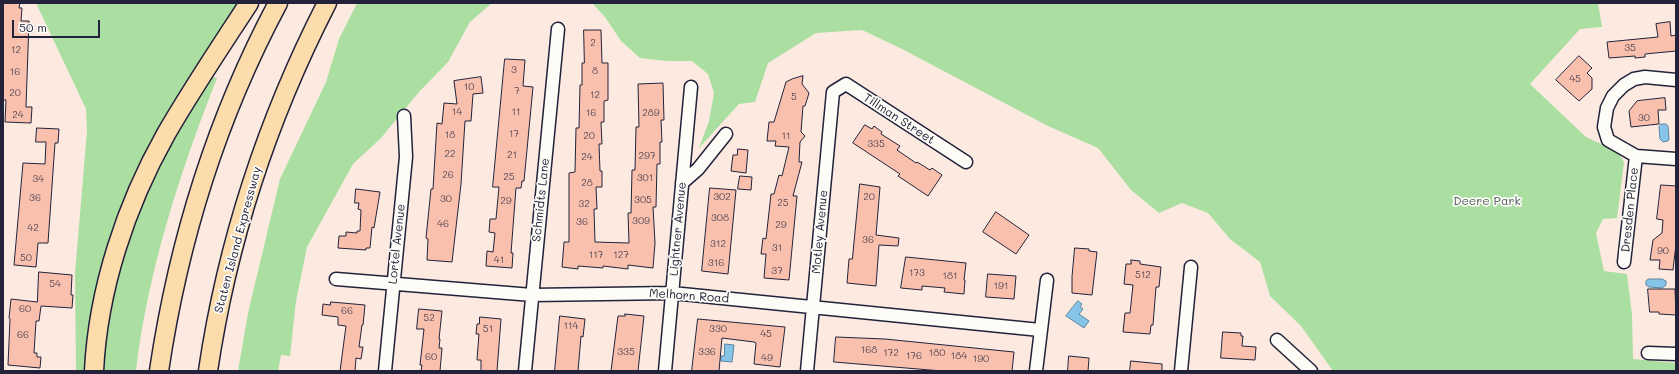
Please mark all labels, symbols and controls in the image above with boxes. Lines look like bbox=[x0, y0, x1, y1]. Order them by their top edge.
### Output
scale bar bbox=[14, 12, 102, 38]
text: 50 m bbox=[19, 19, 47, 35]
house number: 2 bbox=[590, 37, 596, 49]
house number: 35 bbox=[1624, 42, 1636, 54]
house number: 12 bbox=[11, 44, 21, 56]
house number: 3 bbox=[511, 64, 517, 76]
house number: 8 bbox=[592, 65, 598, 77]
house number: 16 bbox=[10, 66, 20, 78]
house number: 45 bbox=[1569, 73, 1581, 85]
house number: 10 bbox=[464, 81, 474, 93]
house number: 7 bbox=[514, 85, 520, 97]
house number: 20 bbox=[9, 87, 21, 99]
house number: 12 bbox=[590, 89, 600, 101]
house number: 5 bbox=[791, 91, 797, 103]
street label: Tillman Street bbox=[861, 91, 937, 147]
house number: 14 bbox=[452, 106, 462, 118]
house number: 11 bbox=[512, 106, 520, 118]
house number: 16 bbox=[586, 107, 596, 119]
house number: 289 bbox=[642, 107, 660, 119]
house number: 24 bbox=[12, 109, 24, 121]
house number: 30 bbox=[1638, 112, 1650, 124]
house number: 17 bbox=[509, 128, 519, 140]
house number: 18 bbox=[445, 129, 455, 141]
house number: 20 bbox=[583, 130, 595, 142]
house number: 11 bbox=[782, 130, 790, 142]
house number: 335 bbox=[867, 138, 885, 150]
house number: 22 bbox=[444, 148, 456, 160]
house number: 21 bbox=[507, 149, 517, 161]
house number: 297 bbox=[638, 150, 656, 162]
house number: 24 bbox=[581, 151, 593, 163]
street label: Schmidts Lane bbox=[529, 157, 553, 243]
street label: Staten Island Expressway bbox=[212, 165, 264, 315]
street label: Dresden Place bbox=[1618, 167, 1642, 253]
house number: 26 bbox=[442, 169, 454, 181]
house number: 25 bbox=[503, 171, 515, 183]
house number: 301 bbox=[637, 172, 653, 184]
house number: 34 bbox=[32, 173, 44, 185]
house number: 28 bbox=[581, 177, 593, 189]
street label: Lightner Avenue bbox=[667, 181, 689, 277]
street label: Motley Avenue bbox=[809, 190, 831, 274]
house number: 302 bbox=[713, 191, 731, 203]
house number: 20 bbox=[863, 191, 875, 203]
house number: 36 bbox=[29, 192, 41, 204]
house number: 30 bbox=[440, 193, 452, 205]
house number: 305 bbox=[634, 194, 652, 206]
park label: Deere Park bbox=[1453, 194, 1521, 208]
house number: 29 bbox=[500, 195, 512, 207]
house number: 25 bbox=[777, 197, 789, 209]
house number: 32 bbox=[578, 198, 590, 210]
street label: Lortel Avenue bbox=[386, 203, 408, 285]
house number: 308 bbox=[711, 212, 729, 224]
house number: 309 bbox=[632, 215, 650, 227]
house number: 36 bbox=[576, 216, 588, 228]
house number: 46 bbox=[437, 218, 449, 230]
house number: 29 bbox=[775, 219, 787, 231]
house number: 42 bbox=[27, 222, 39, 234]
house number: 36 bbox=[862, 234, 874, 246]
house number: 312 bbox=[710, 238, 726, 250]
house number: 31 bbox=[772, 242, 782, 254]
house number: 90 bbox=[1657, 245, 1669, 257]
house number: 117 bbox=[589, 249, 603, 261]
house number: 127 bbox=[613, 249, 629, 261]
house number: 50 bbox=[20, 252, 32, 264]
house number: 41 bbox=[494, 254, 504, 266]
house number: 316 bbox=[708, 257, 724, 269]
house number: 37 bbox=[771, 265, 783, 277]
house number: 173 bbox=[909, 267, 925, 279]
house number: 512 bbox=[1135, 269, 1151, 281]
house number: 181 bbox=[943, 270, 957, 282]
house number: 54 bbox=[49, 278, 61, 290]
house number: 191 bbox=[994, 280, 1008, 292]
street label: Melhorn Road bbox=[648, 286, 730, 306]
house number: 60 bbox=[19, 303, 31, 315]
house number: 66 bbox=[341, 305, 353, 317]
house number: 52 bbox=[423, 312, 435, 324]
house number: 114 bbox=[564, 320, 578, 332]
house number: 51 bbox=[483, 323, 493, 335]
house number: 330 bbox=[709, 323, 727, 335]
house number: 45 bbox=[760, 328, 772, 340]
house number: 66 bbox=[17, 329, 29, 341]
house number: 168 bbox=[861, 344, 877, 356]
house number: 335 bbox=[617, 346, 635, 358]
house number: 336 bbox=[698, 346, 716, 358]
house number: 172 bbox=[883, 347, 899, 359]
house number: 180 bbox=[929, 347, 945, 359]
house number: 176 bbox=[906, 350, 922, 362]
house number: 184 bbox=[951, 350, 967, 362]
house number: 60 bbox=[425, 351, 437, 363]
house number: 49 bbox=[761, 352, 773, 364]
house number: 190 bbox=[973, 353, 989, 365]

